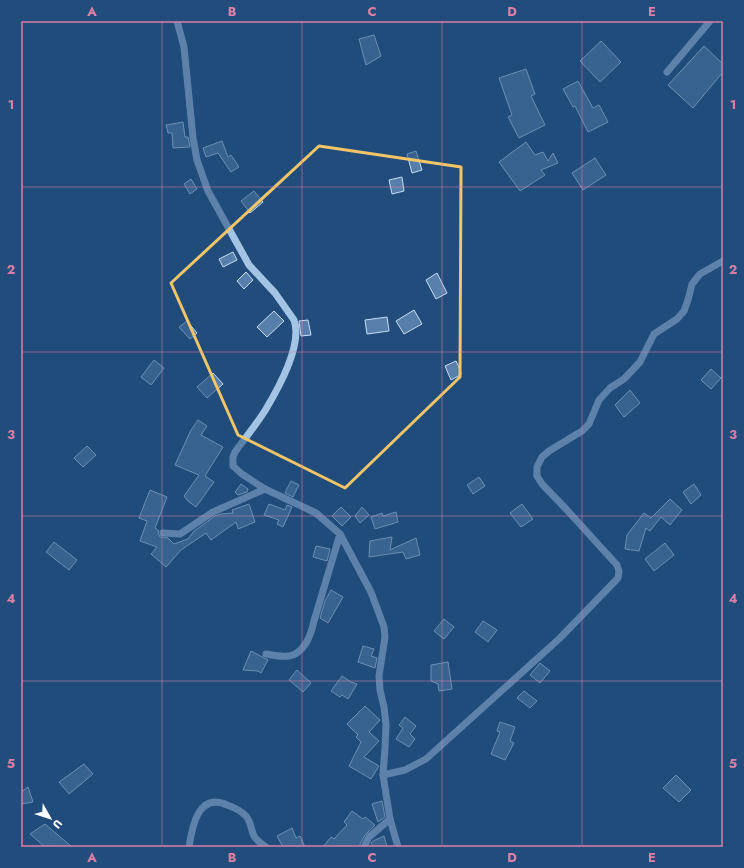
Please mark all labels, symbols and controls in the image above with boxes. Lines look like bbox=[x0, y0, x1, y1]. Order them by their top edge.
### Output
text: A bbox=[86, 2, 97, 21]
text: B bbox=[228, 2, 237, 21]
text: C bbox=[367, 2, 377, 21]
text: D bbox=[507, 2, 517, 21]
text: E bbox=[648, 2, 656, 21]
text: 1 bbox=[8, 95, 14, 114]
text: 1 bbox=[730, 95, 736, 114]
text: 2 bbox=[7, 260, 15, 279]
text: 2 bbox=[729, 260, 737, 279]
text: 3 bbox=[7, 425, 15, 444]
text: 3 bbox=[729, 425, 737, 444]
text: 4 bbox=[6, 589, 16, 608]
text: 4 bbox=[728, 589, 738, 608]
text: 5 bbox=[7, 754, 15, 773]
text: 5 bbox=[729, 754, 737, 773]
north arrow bbox=[30, 798, 70, 838]
text: U bbox=[49, 816, 66, 832]
text: A bbox=[86, 848, 97, 867]
text: B bbox=[228, 848, 237, 867]
text: C bbox=[367, 848, 377, 867]
text: D bbox=[507, 848, 517, 867]
text: E bbox=[648, 848, 656, 867]

